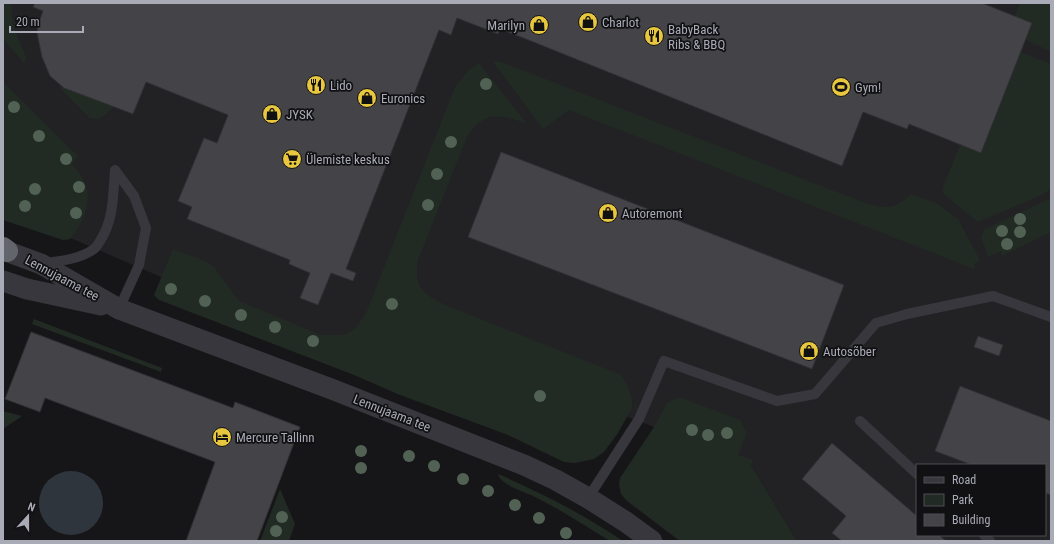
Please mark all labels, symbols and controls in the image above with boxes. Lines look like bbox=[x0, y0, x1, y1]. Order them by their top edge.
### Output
scale bar bbox=[10, 8, 83, 34]
shop icon: Charlot bbox=[577, 11, 599, 33]
shop icon: Marilyn bbox=[528, 14, 550, 36]
text: 20 m bbox=[16, 15, 40, 29]
place label: Charlot bbox=[602, 15, 639, 30]
place label: Marilyn bbox=[487, 18, 525, 33]
place label: BabyBack Ribs & BBQ bbox=[668, 22, 725, 52]
restaurant icon: BabyBack Ribs & BBQ bbox=[643, 25, 665, 47]
restaurant icon: Lido bbox=[305, 74, 327, 96]
sports icon: Gym! bbox=[830, 76, 852, 98]
place label: Lido bbox=[330, 78, 352, 93]
place label: Gym! bbox=[855, 80, 881, 95]
shop icon: Euronics bbox=[356, 87, 378, 109]
place label: Euronics bbox=[381, 91, 425, 106]
shop icon: JYSK bbox=[261, 103, 283, 125]
place label: JYSK bbox=[286, 107, 314, 122]
supermarket icon: Ülemiste keskus bbox=[281, 148, 303, 170]
place label: Ülemiste keskus bbox=[306, 152, 390, 167]
shop icon: Autoremont bbox=[597, 202, 619, 224]
place label: Autoremont bbox=[622, 206, 683, 221]
street label: Lennujaama tee bbox=[22, 252, 102, 304]
shop icon: Autosõber bbox=[798, 340, 820, 362]
place label: Autosõber bbox=[823, 344, 876, 359]
street label: Lennujaama tee bbox=[351, 391, 433, 435]
hotel icon: Mercure Tallinn bbox=[211, 426, 233, 448]
place label: Mercure Tallinn bbox=[236, 430, 315, 445]
legend bbox=[916, 464, 1046, 536]
text: Road bbox=[952, 473, 976, 487]
text: Park bbox=[952, 493, 974, 507]
north arrow bbox=[8, 496, 48, 536]
text: N bbox=[26, 500, 37, 514]
text: Building bbox=[952, 513, 990, 527]

